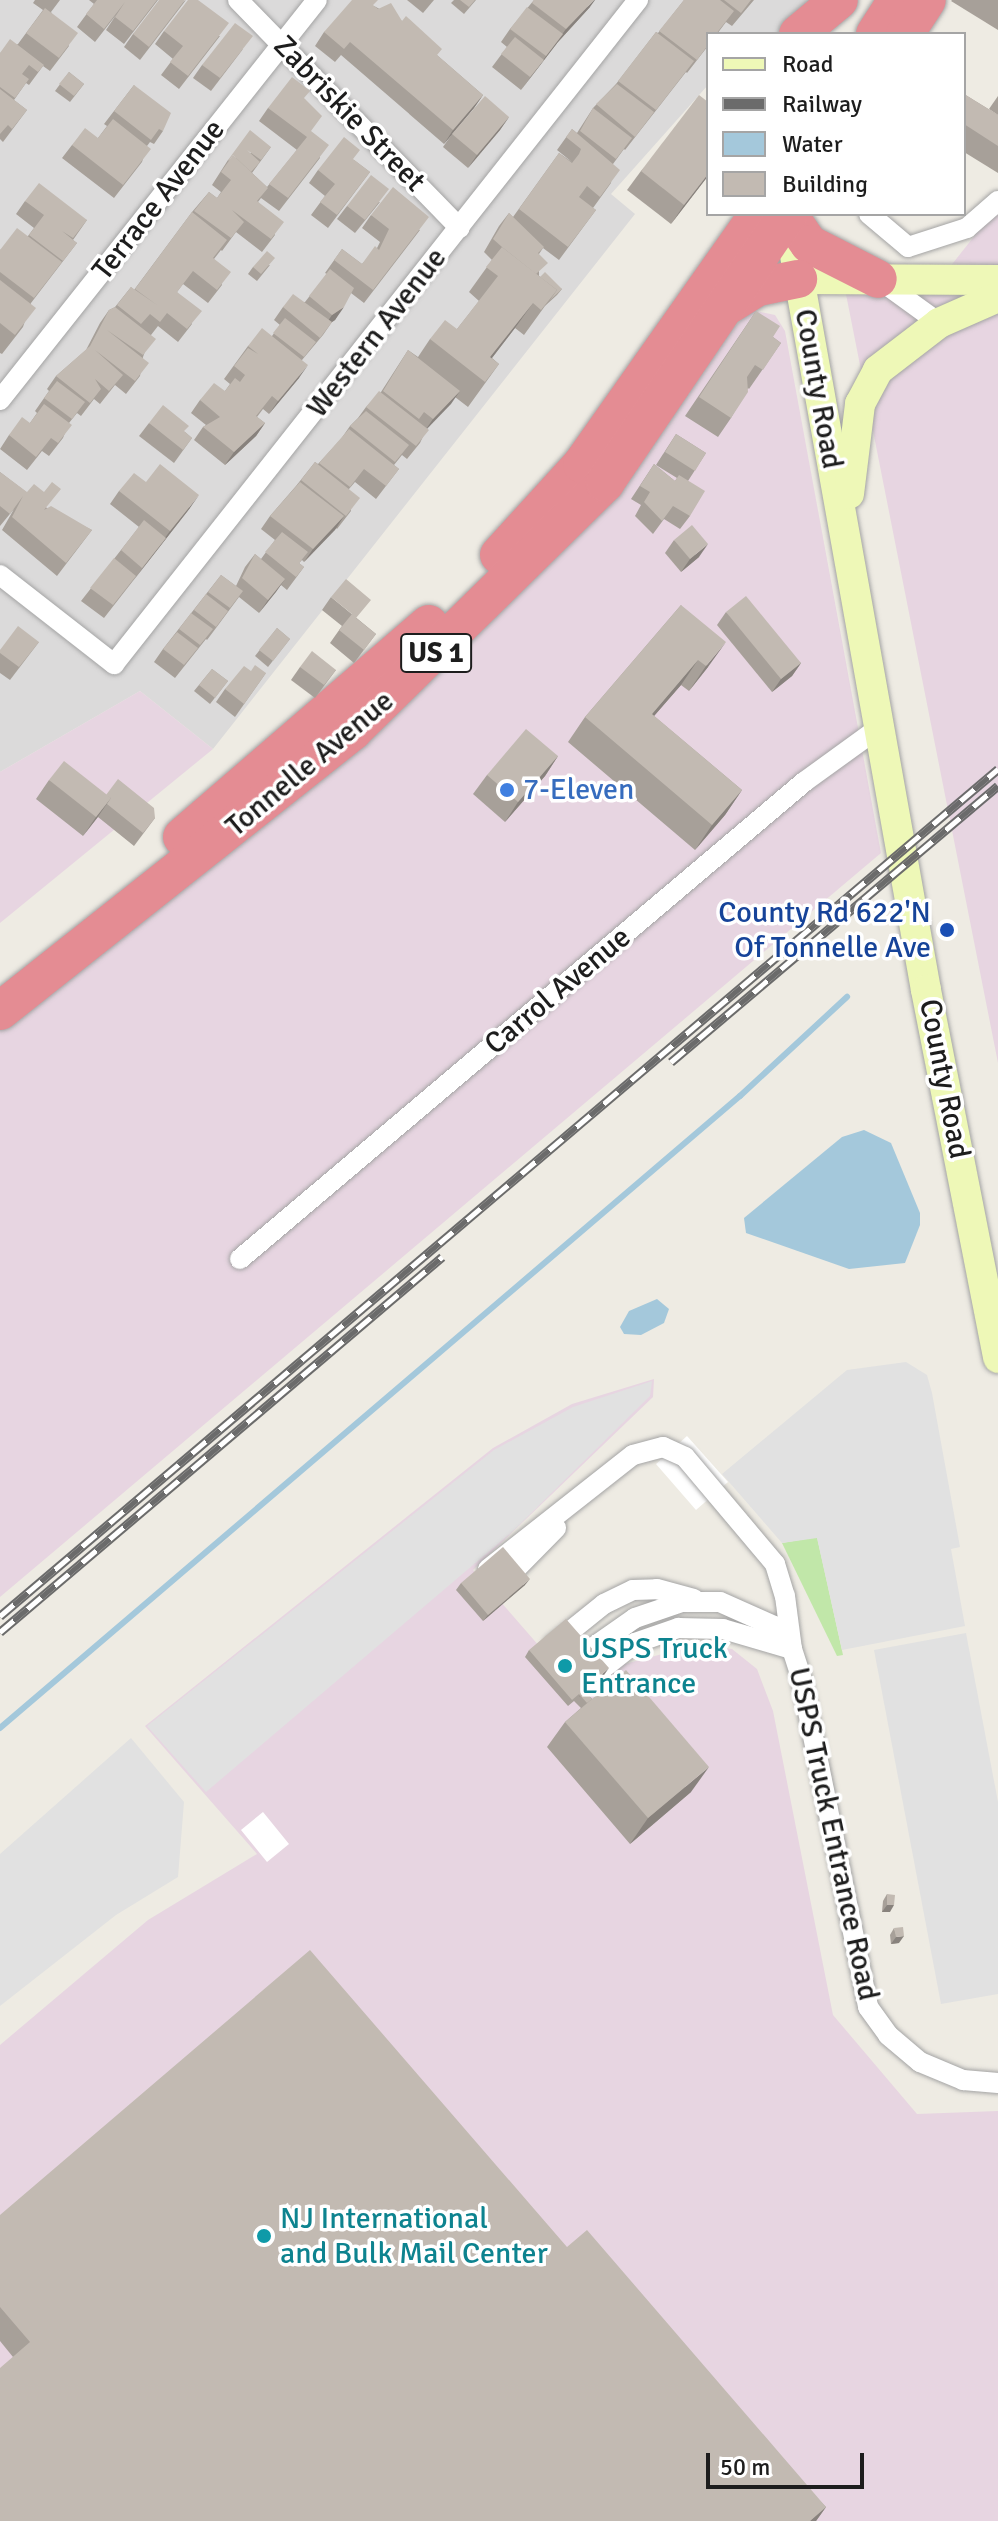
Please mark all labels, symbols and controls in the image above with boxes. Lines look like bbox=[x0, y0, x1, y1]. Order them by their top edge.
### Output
street label: Zabriskie Street bbox=[266, 28, 432, 200]
legend bbox=[706, 32, 966, 216]
text: Road bbox=[782, 49, 833, 79]
text: Railway bbox=[782, 89, 862, 119]
street label: Terrace Avenue bbox=[85, 113, 233, 287]
text: Water bbox=[782, 129, 842, 159]
text: Building bbox=[782, 169, 868, 199]
street label: Western Avenue bbox=[300, 241, 454, 425]
street label: County Road bbox=[786, 306, 850, 472]
road number: US 1 bbox=[400, 629, 472, 677]
street label: Tonnelle Avenue bbox=[219, 683, 401, 845]
place label: 7-Eleven bbox=[523, 772, 634, 808]
marker: 7-Eleven bbox=[498, 781, 516, 799]
place label: County Rd 622'N Of Tonnelle Ave bbox=[718, 895, 931, 966]
street label: Carrol Avenue bbox=[478, 920, 638, 1062]
marker: County Rd 622'N Of Tonnelle Ave bbox=[938, 921, 956, 939]
street label: County Road bbox=[911, 996, 977, 1162]
place label: USPS Truck Entrance bbox=[581, 1631, 728, 1702]
marker: USPS Truck Entrance bbox=[556, 1657, 574, 1675]
street label: USPS Truck Entrance Road bbox=[780, 1664, 886, 2004]
place label: NJ International and Bulk Mail Center bbox=[280, 2201, 548, 2272]
marker: NJ International and Bulk Mail Center bbox=[255, 2227, 273, 2245]
scale bar bbox=[710, 2437, 868, 2487]
text: 50 m bbox=[720, 2452, 770, 2482]

